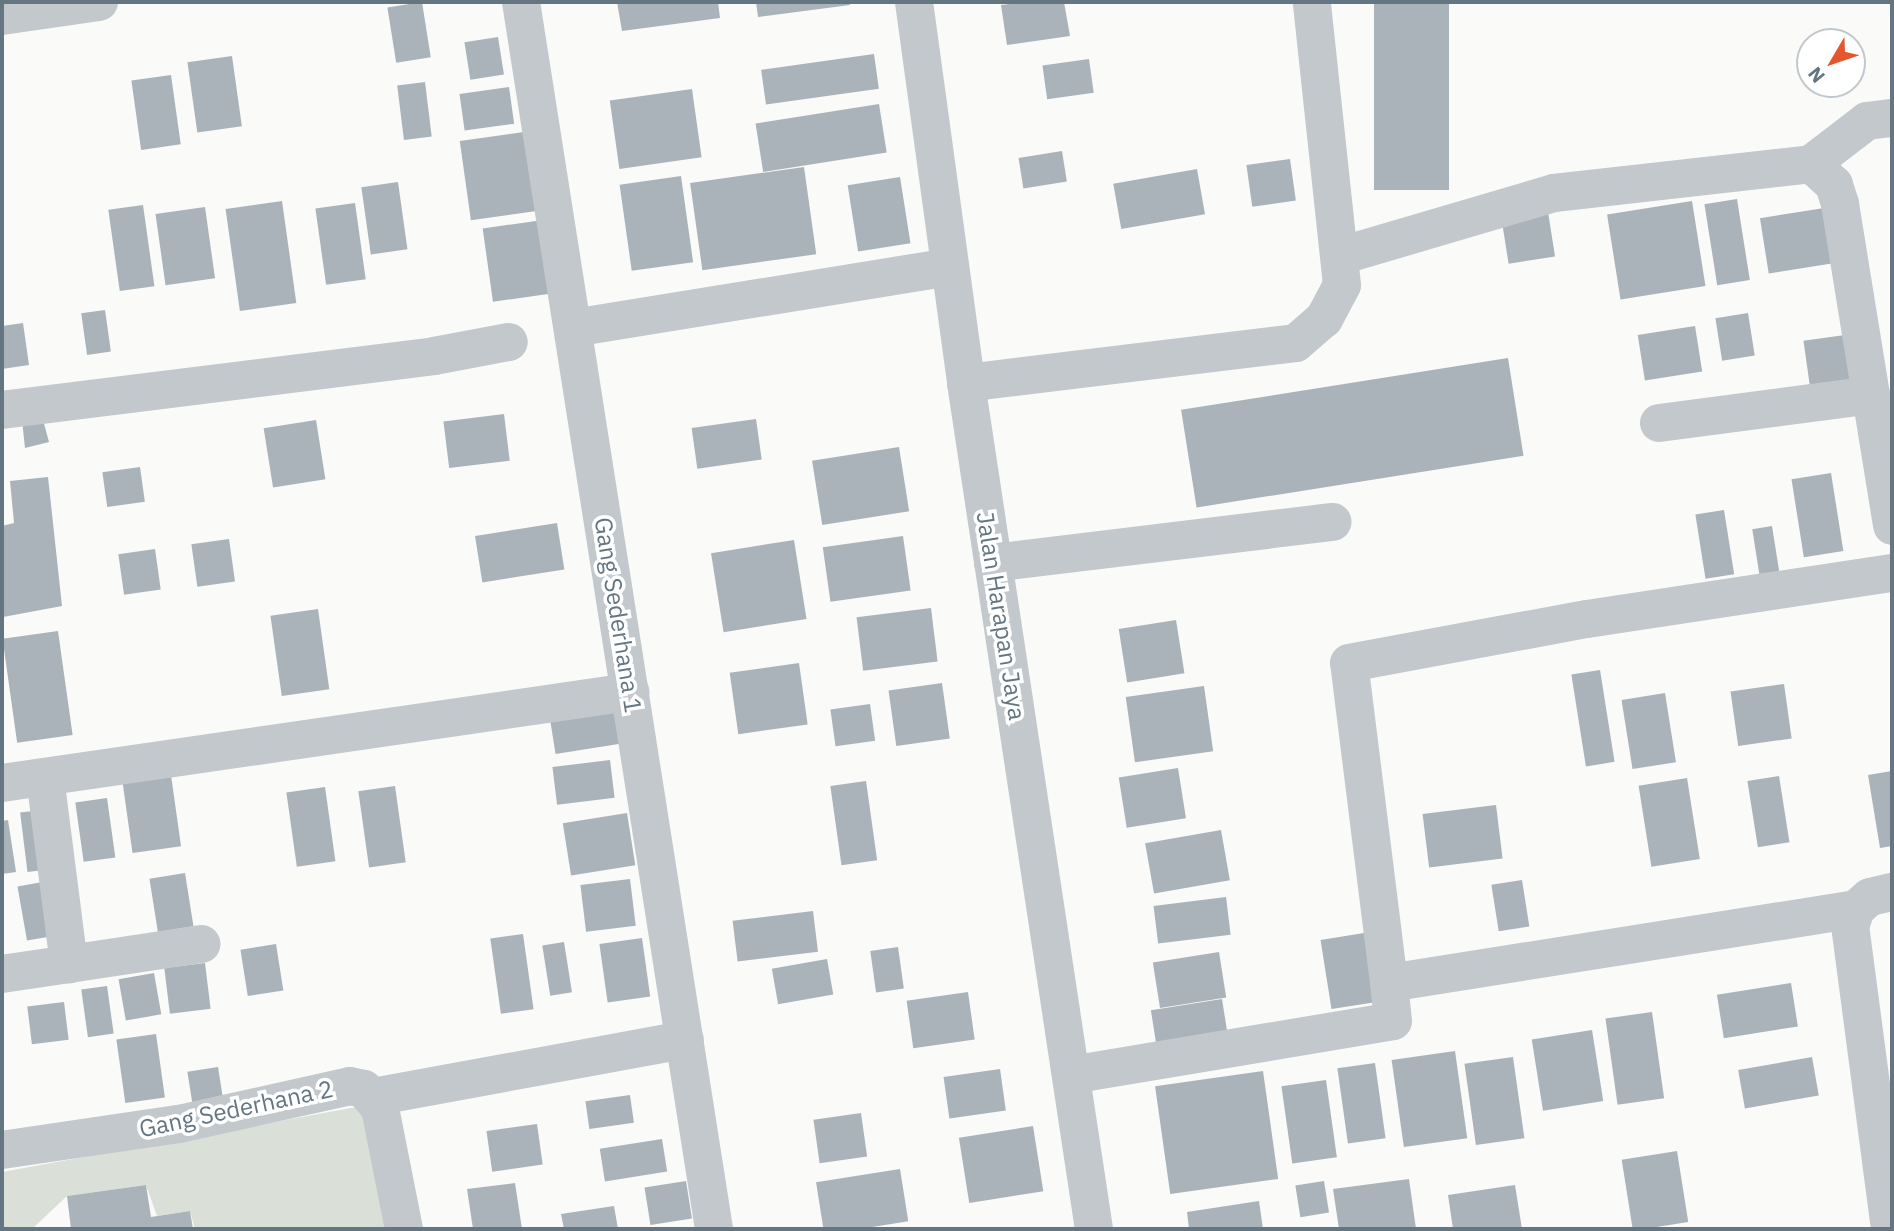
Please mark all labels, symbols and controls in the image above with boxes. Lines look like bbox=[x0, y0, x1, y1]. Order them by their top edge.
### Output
north arrow bbox=[1796, 28, 1866, 98]
text: N bbox=[1803, 62, 1830, 88]
street label: Jalan Harapan Jaya bbox=[970, 510, 1032, 722]
street label: Gang Sederhana 1 bbox=[588, 515, 648, 715]
street label: Gang Sederhana 2 bbox=[136, 1074, 336, 1144]

